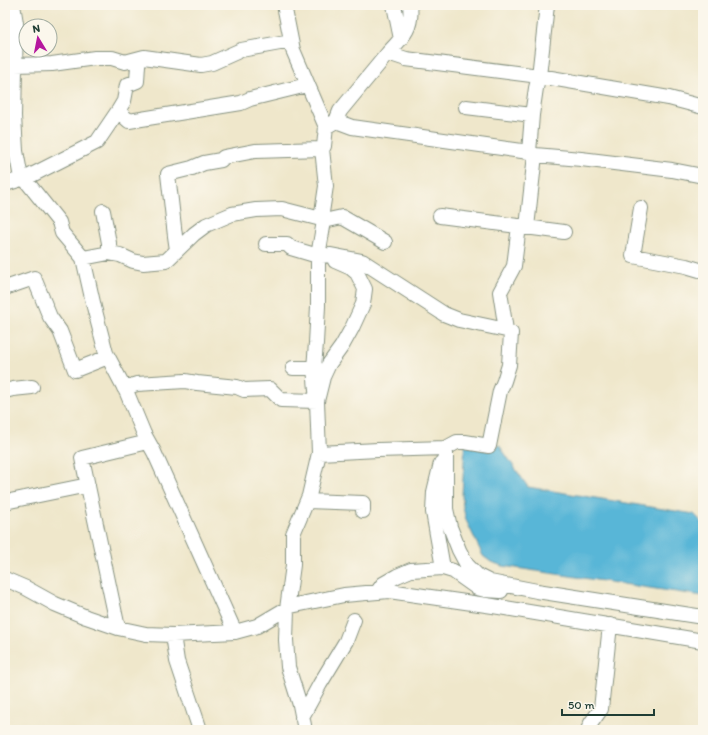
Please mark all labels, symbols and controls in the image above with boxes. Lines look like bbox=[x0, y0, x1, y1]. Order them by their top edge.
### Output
north arrow bbox=[18, 18, 58, 58]
text: N bbox=[32, 22, 41, 36]
scale bar bbox=[562, 691, 654, 717]
text: 50 m bbox=[568, 698, 594, 712]

